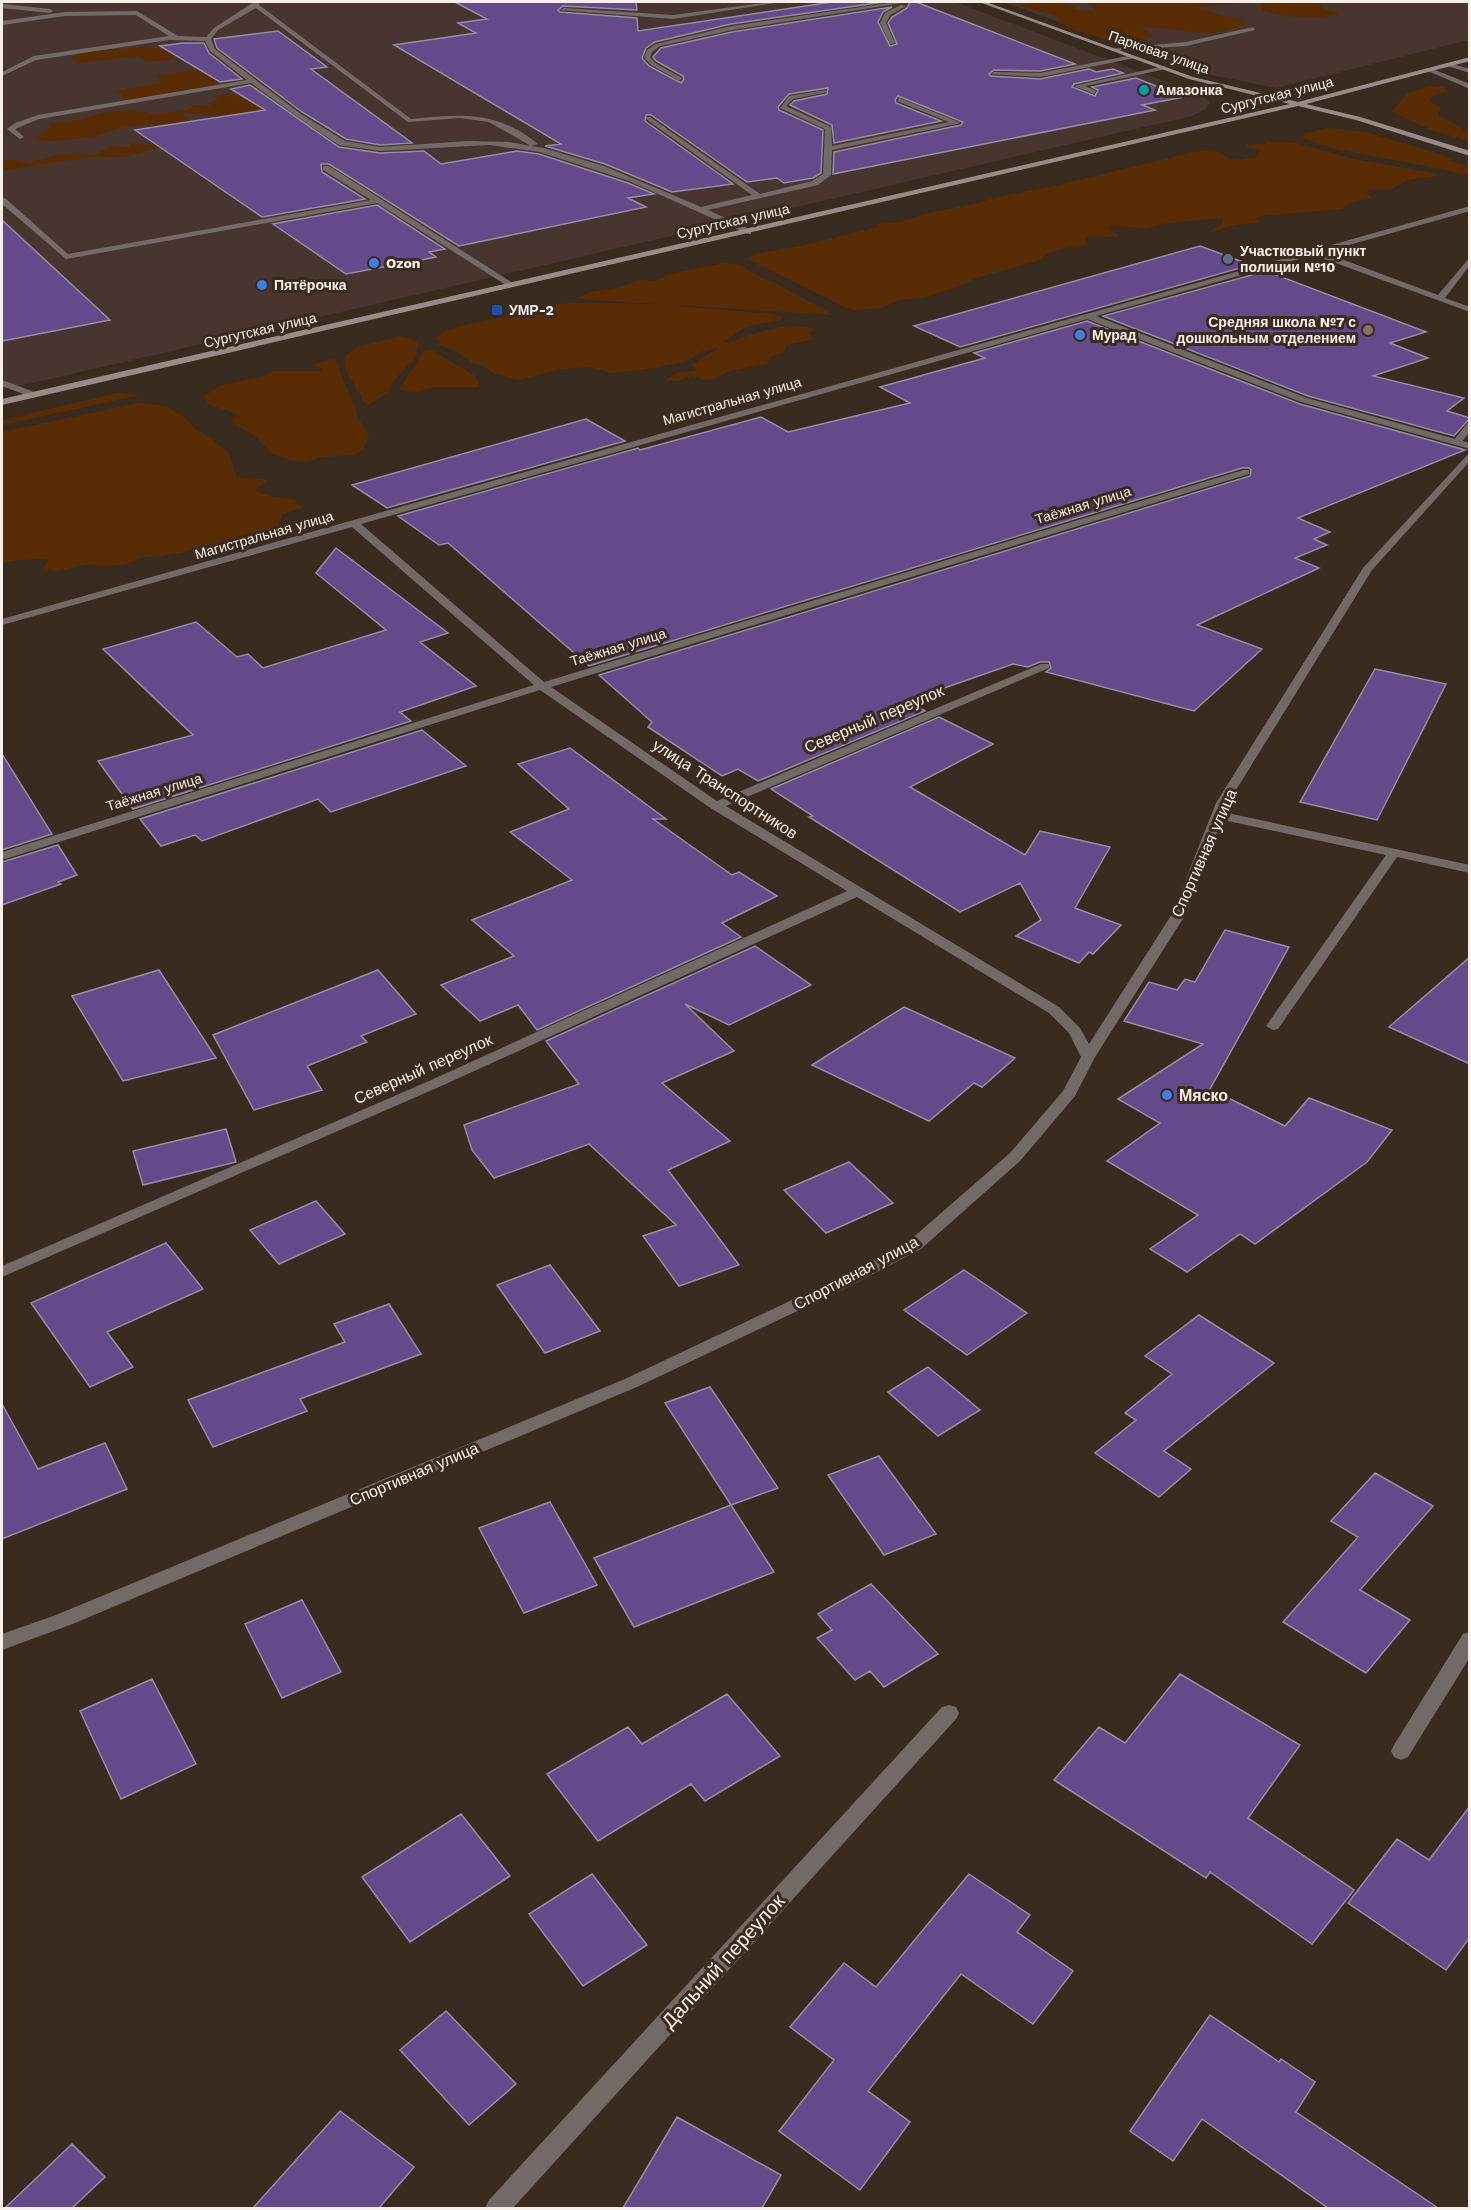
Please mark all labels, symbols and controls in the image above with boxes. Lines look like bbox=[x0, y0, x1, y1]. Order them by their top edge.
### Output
street label: Парковая улица bbox=[1106, 27, 1212, 77]
street label: Сургутская улица bbox=[1219, 73, 1335, 117]
place label: Амазонка bbox=[1156, 82, 1223, 98]
marker: Амазонка bbox=[1137, 83, 1151, 97]
street label: Сургутская улица bbox=[675, 200, 791, 242]
place label: Участковый пункт полиции №10 bbox=[1240, 243, 1367, 275]
marker: Участковый пункт полиции №10 bbox=[1221, 252, 1235, 266]
place label: Ozon bbox=[386, 255, 421, 271]
marker: Ozon bbox=[367, 256, 381, 270]
place label: Пятёрочка bbox=[274, 277, 347, 293]
marker: Пятёрочка bbox=[255, 278, 269, 292]
place label: УМР-2 bbox=[509, 302, 554, 318]
marker: УМР-2 bbox=[490, 303, 504, 317]
street label: Сургутская улица bbox=[202, 309, 318, 351]
place label: Средняя школа №7 с дошкольным отделением bbox=[1177, 314, 1356, 346]
marker: Средняя школа №7 с дошкольным отделением bbox=[1361, 323, 1375, 337]
place label: Мурад bbox=[1092, 327, 1137, 343]
marker: Мурад bbox=[1073, 328, 1087, 342]
street label: Магистральная улица bbox=[661, 373, 803, 428]
street label: Таёжная улица bbox=[1033, 483, 1133, 527]
street label: Магистральная улица bbox=[193, 507, 335, 562]
street label: Таёжная улица bbox=[568, 625, 668, 669]
street label: Северный переулок bbox=[801, 681, 947, 757]
street label: улица Транспортников bbox=[649, 735, 801, 843]
street label: Таёжная улица bbox=[104, 770, 204, 814]
street label: Спортивная улица bbox=[1167, 786, 1241, 920]
street label: Северный переулок bbox=[351, 1030, 496, 1108]
place label: Мяско bbox=[1179, 1086, 1228, 1105]
marker: Мяско bbox=[1160, 1088, 1174, 1102]
street label: Спортивная улица bbox=[790, 1232, 922, 1314]
street label: Спортивная улица bbox=[347, 1438, 481, 1510]
street label: Дальний переулок bbox=[656, 1889, 790, 2033]

